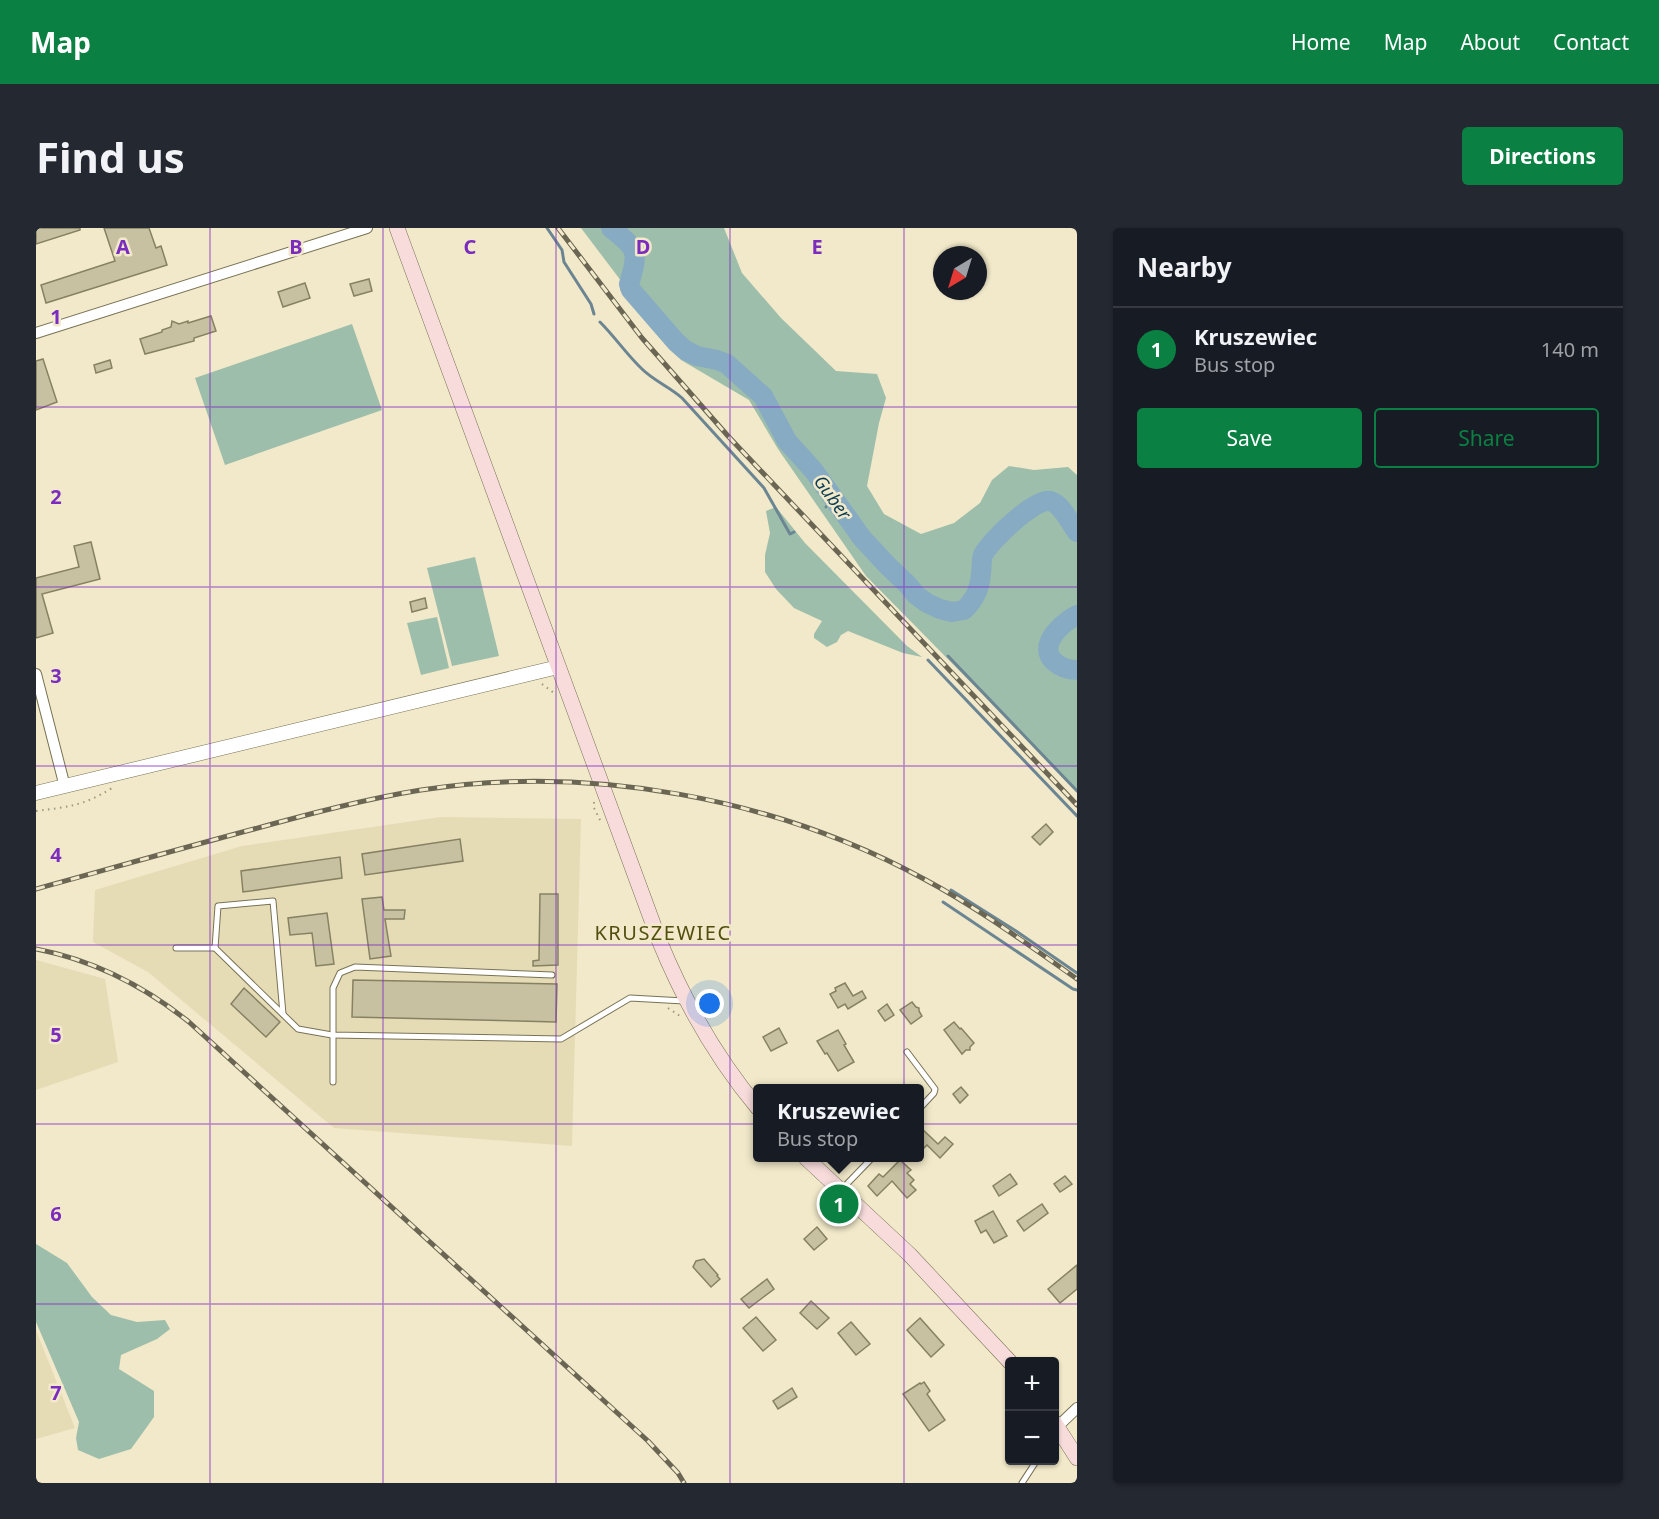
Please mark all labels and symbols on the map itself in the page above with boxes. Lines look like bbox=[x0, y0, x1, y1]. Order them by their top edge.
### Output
text: A bbox=[116, 233, 130, 260]
text: B bbox=[289, 233, 303, 260]
text: C bbox=[464, 233, 477, 260]
text: D bbox=[636, 233, 650, 260]
text: E bbox=[811, 233, 823, 260]
north arrow bbox=[933, 246, 987, 300]
text: 1 bbox=[50, 303, 62, 330]
water label: Guber bbox=[809, 470, 858, 525]
text: 2 bbox=[50, 483, 62, 510]
text: 3 bbox=[50, 662, 62, 689]
text: 4 bbox=[50, 841, 62, 868]
district label: KRUSZEWIEC bbox=[594, 919, 732, 946]
your location bbox=[695, 989, 724, 1018]
text: 5 bbox=[50, 1021, 62, 1048]
pin: 1 bbox=[820, 1182, 858, 1226]
text: 6 bbox=[50, 1200, 62, 1227]
text: 7 bbox=[50, 1379, 62, 1406]

